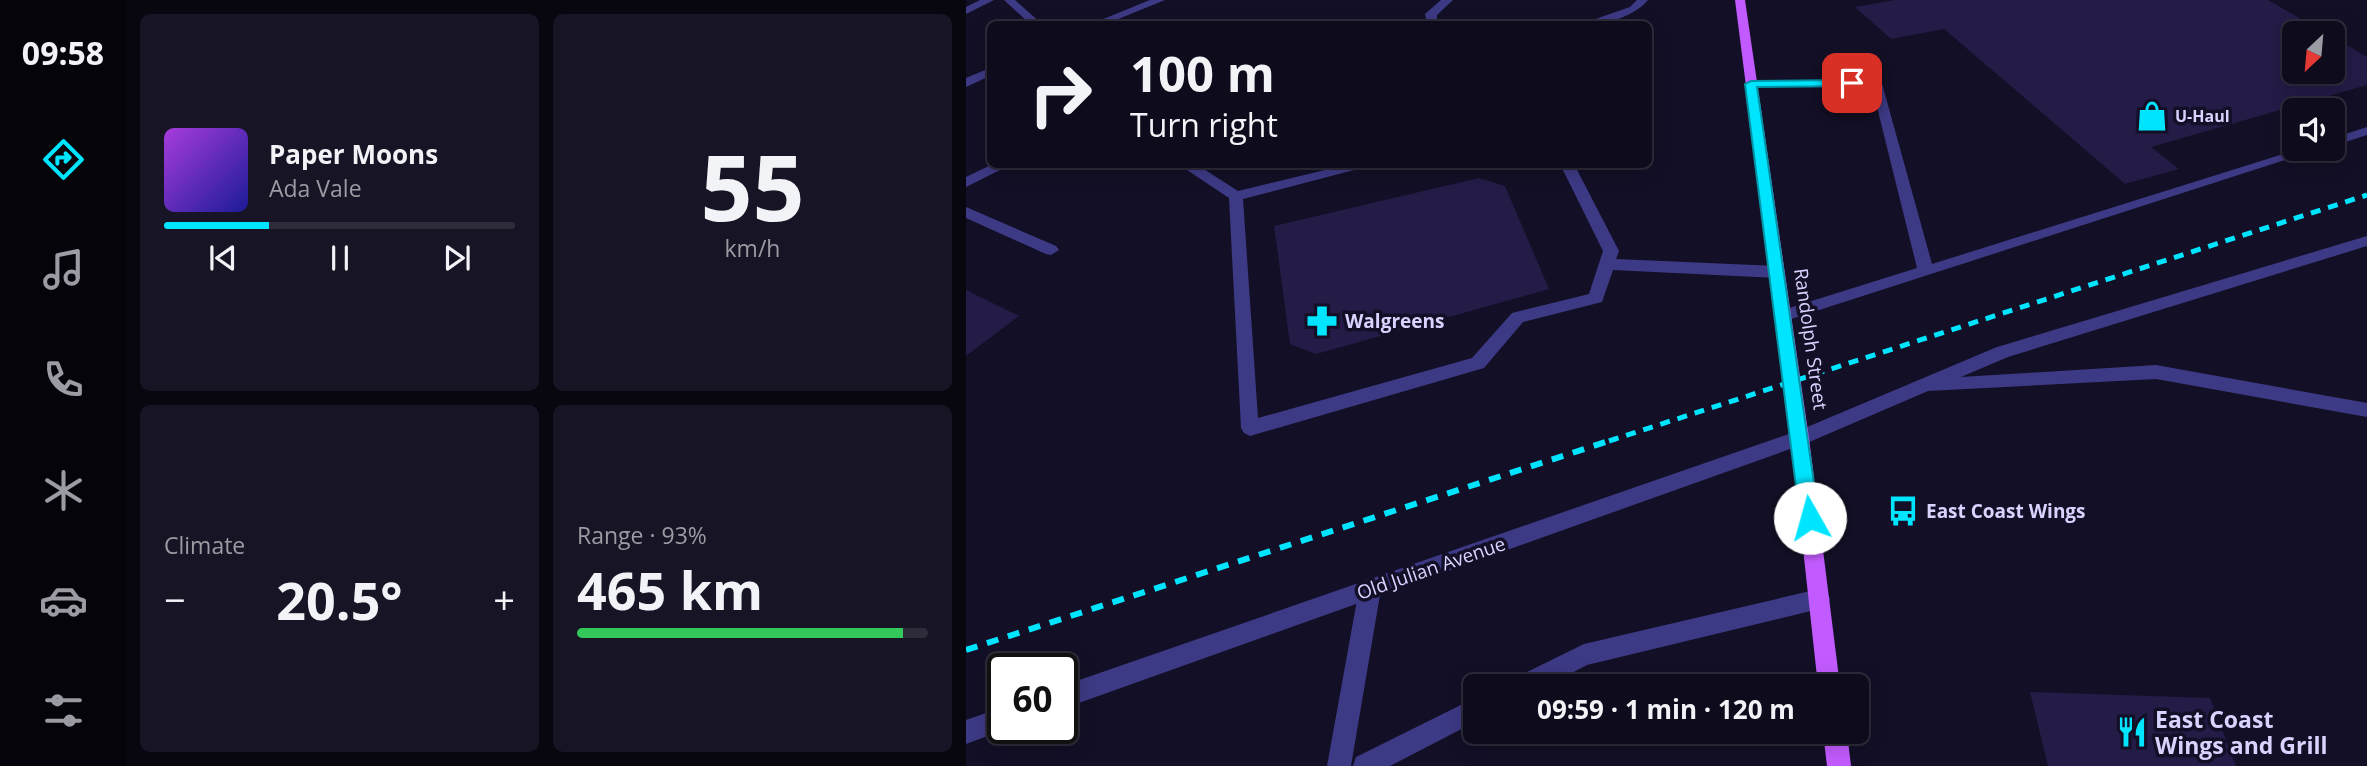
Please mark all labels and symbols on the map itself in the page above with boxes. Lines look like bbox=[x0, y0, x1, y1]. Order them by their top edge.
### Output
north arrow bbox=[2282, 21, 2345, 84]
pin bbox=[1822, 53, 1882, 113]
shop icon: U-Haul bbox=[2135, 99, 2169, 133]
place label: U-Haul bbox=[2175, 105, 2230, 127]
street label: Randolph Street bbox=[1788, 266, 1834, 412]
pharmacy icon: Walgreens bbox=[1305, 304, 1339, 338]
place label: Walgreens bbox=[1345, 308, 1444, 334]
position arrow bbox=[1773, 481, 1847, 555]
bus stop icon: East Coast Wings bbox=[1886, 494, 1920, 528]
place label: East Coast Wings bbox=[1926, 498, 2086, 524]
street label: Old Julian Avenue bbox=[1353, 530, 1509, 606]
speed limit sign: 60 bbox=[987, 653, 1078, 744]
place label: East Coast Wings and Grill bbox=[2155, 703, 2327, 761]
restaurant icon: East Coast Wings and Grill bbox=[2115, 715, 2149, 749]

